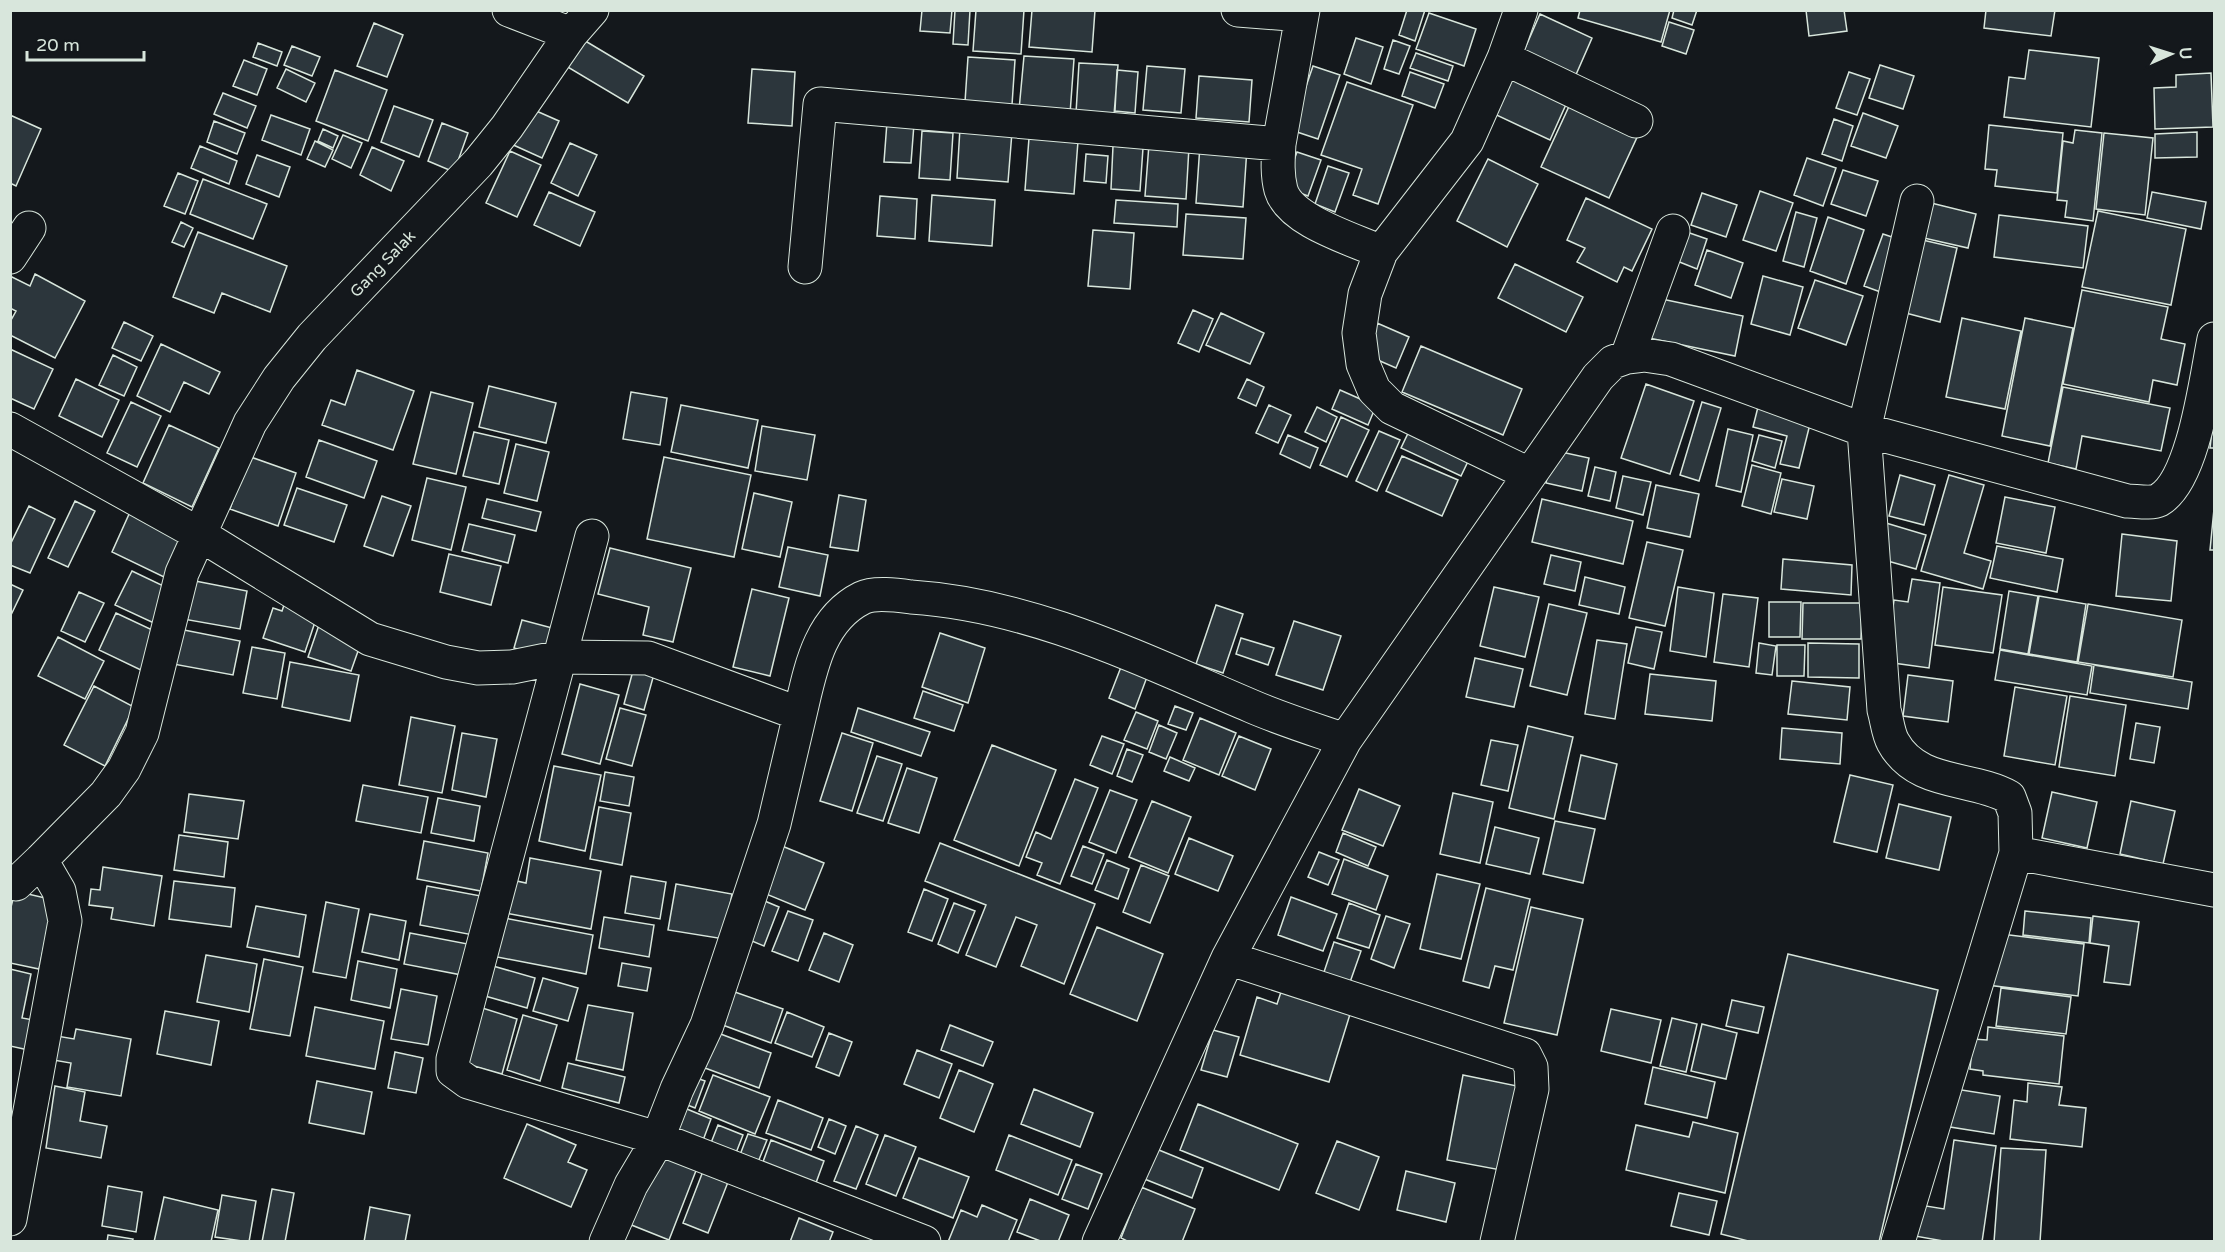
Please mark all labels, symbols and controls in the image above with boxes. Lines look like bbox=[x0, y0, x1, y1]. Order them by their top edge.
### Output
scale bar bbox=[27, 24, 144, 62]
north arrow bbox=[2141, 24, 2201, 84]
text: 20 m bbox=[36, 34, 80, 56]
text: U bbox=[2175, 47, 2195, 60]
street label: Gang Salak bbox=[346, 226, 420, 302]

